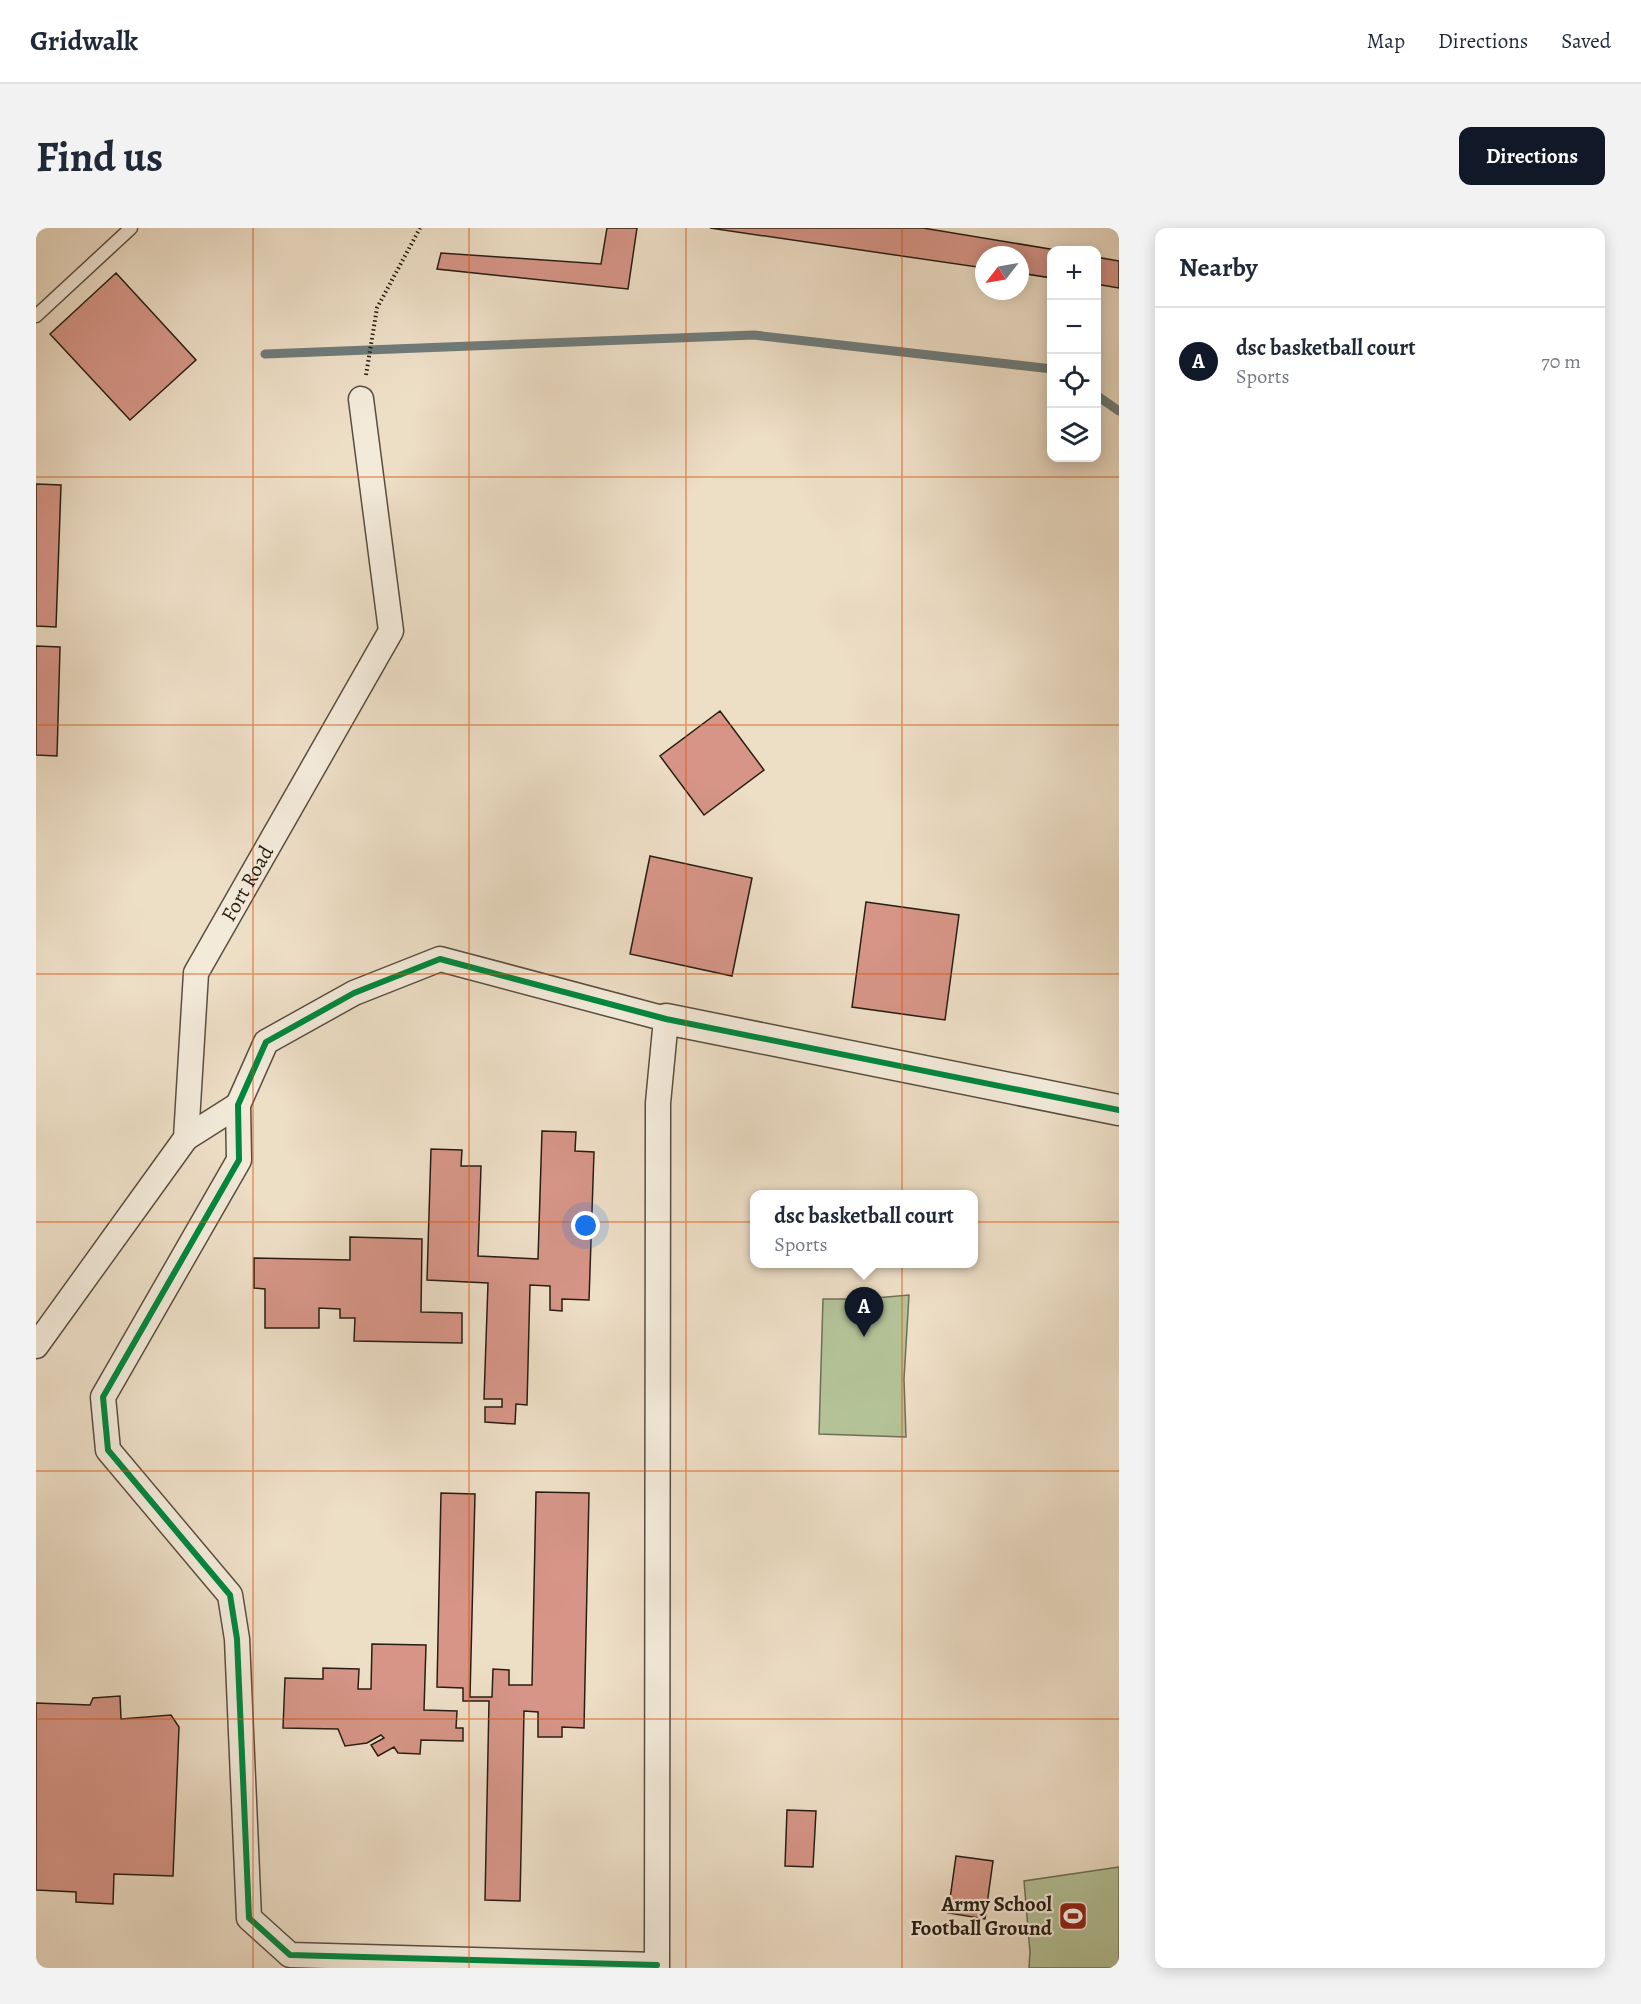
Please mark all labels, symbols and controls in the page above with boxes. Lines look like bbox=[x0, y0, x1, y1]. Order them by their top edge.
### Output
text: Gridwalk bbox=[30, 22, 138, 60]
text: Map bbox=[1367, 27, 1405, 55]
text: Directions bbox=[1438, 27, 1528, 55]
text: Saved bbox=[1561, 27, 1611, 55]
button: Directions bbox=[1459, 127, 1605, 185]
text: Find us bbox=[36, 128, 163, 185]
north arrow bbox=[975, 246, 1029, 300]
map controls bbox=[1047, 246, 1101, 462]
button: + bbox=[1047, 246, 1101, 300]
text: Nearby bbox=[1179, 250, 1258, 285]
button: − bbox=[1047, 300, 1101, 354]
text: dsc basketball court bbox=[1236, 333, 1416, 363]
text: A bbox=[1192, 348, 1205, 375]
text: 70 m bbox=[1541, 348, 1581, 375]
button: locate bbox=[1047, 354, 1101, 408]
text: Sports bbox=[1236, 363, 1289, 390]
button: layers bbox=[1047, 408, 1101, 462]
street label: Fort Road bbox=[214, 840, 280, 926]
popup bbox=[750, 1190, 978, 1268]
text: dsc basketball court bbox=[774, 1201, 954, 1231]
your location bbox=[571, 1211, 600, 1240]
text: Sports bbox=[774, 1231, 828, 1258]
pin: A bbox=[844, 1288, 884, 1337]
place label: Army School Football Ground bbox=[910, 1890, 1053, 1942]
sports icon: Army School Football Ground bbox=[1057, 1900, 1089, 1932]

